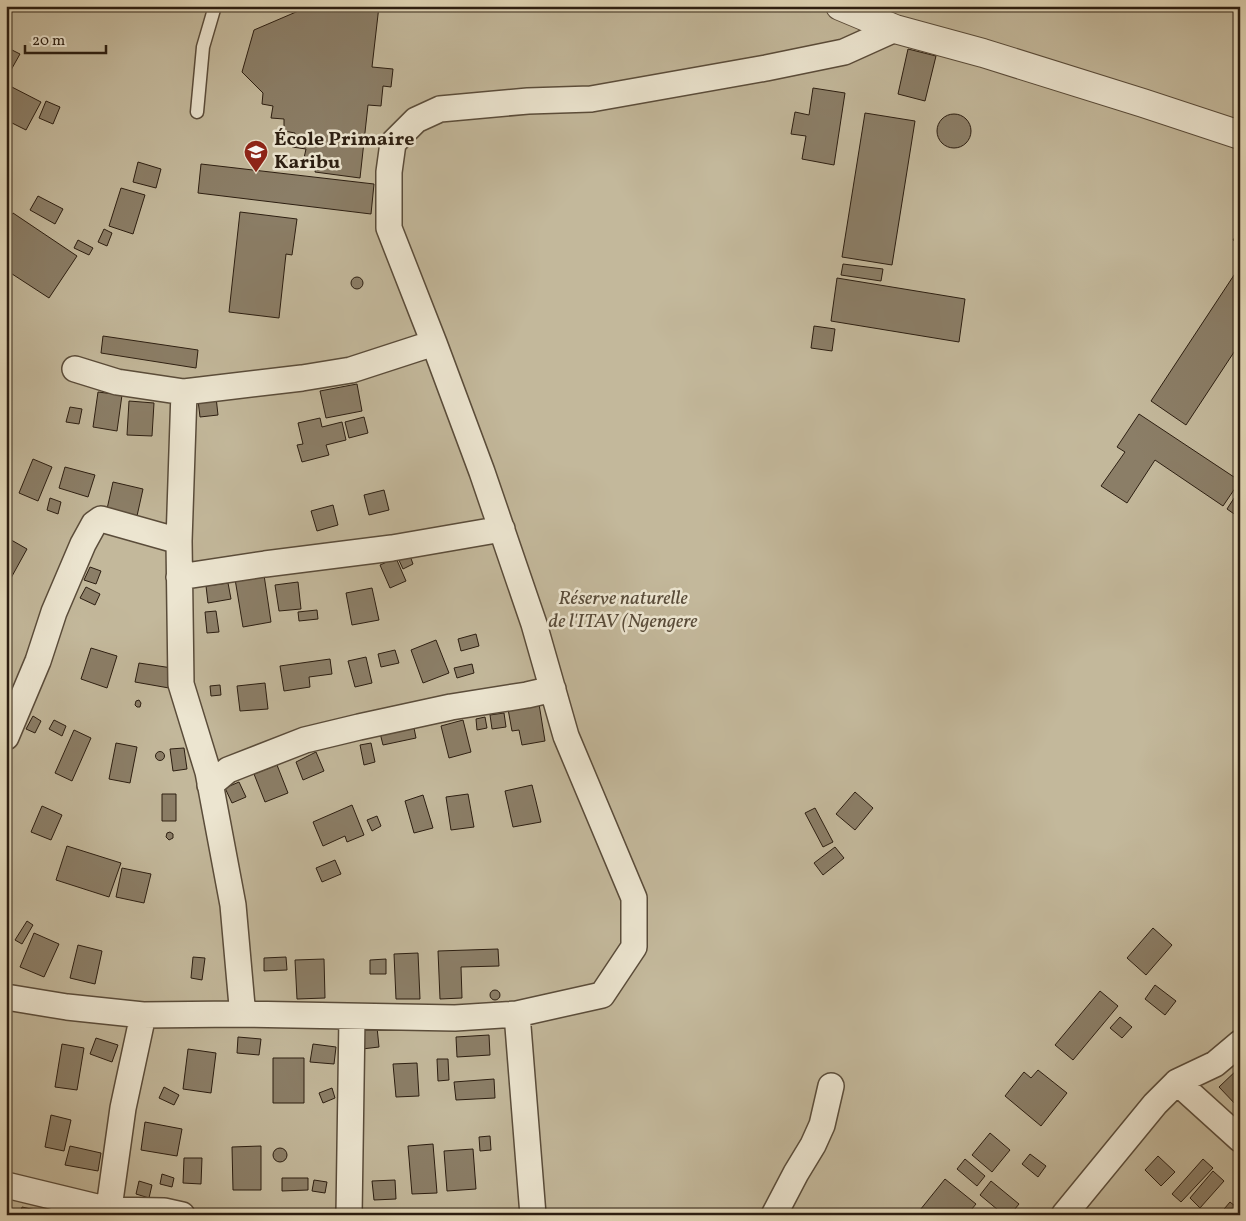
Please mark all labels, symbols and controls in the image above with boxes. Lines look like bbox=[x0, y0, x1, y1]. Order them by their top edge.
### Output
scale bar bbox=[25, 22, 106, 54]
text: 20 m bbox=[32, 31, 65, 52]
place label: École Primaire Karibu bbox=[274, 126, 415, 177]
school or university icon: École Primaire Karibu bbox=[243, 139, 269, 173]
park label: Réserve naturelle de l'ITAV (Ngengere bbox=[549, 585, 698, 636]

